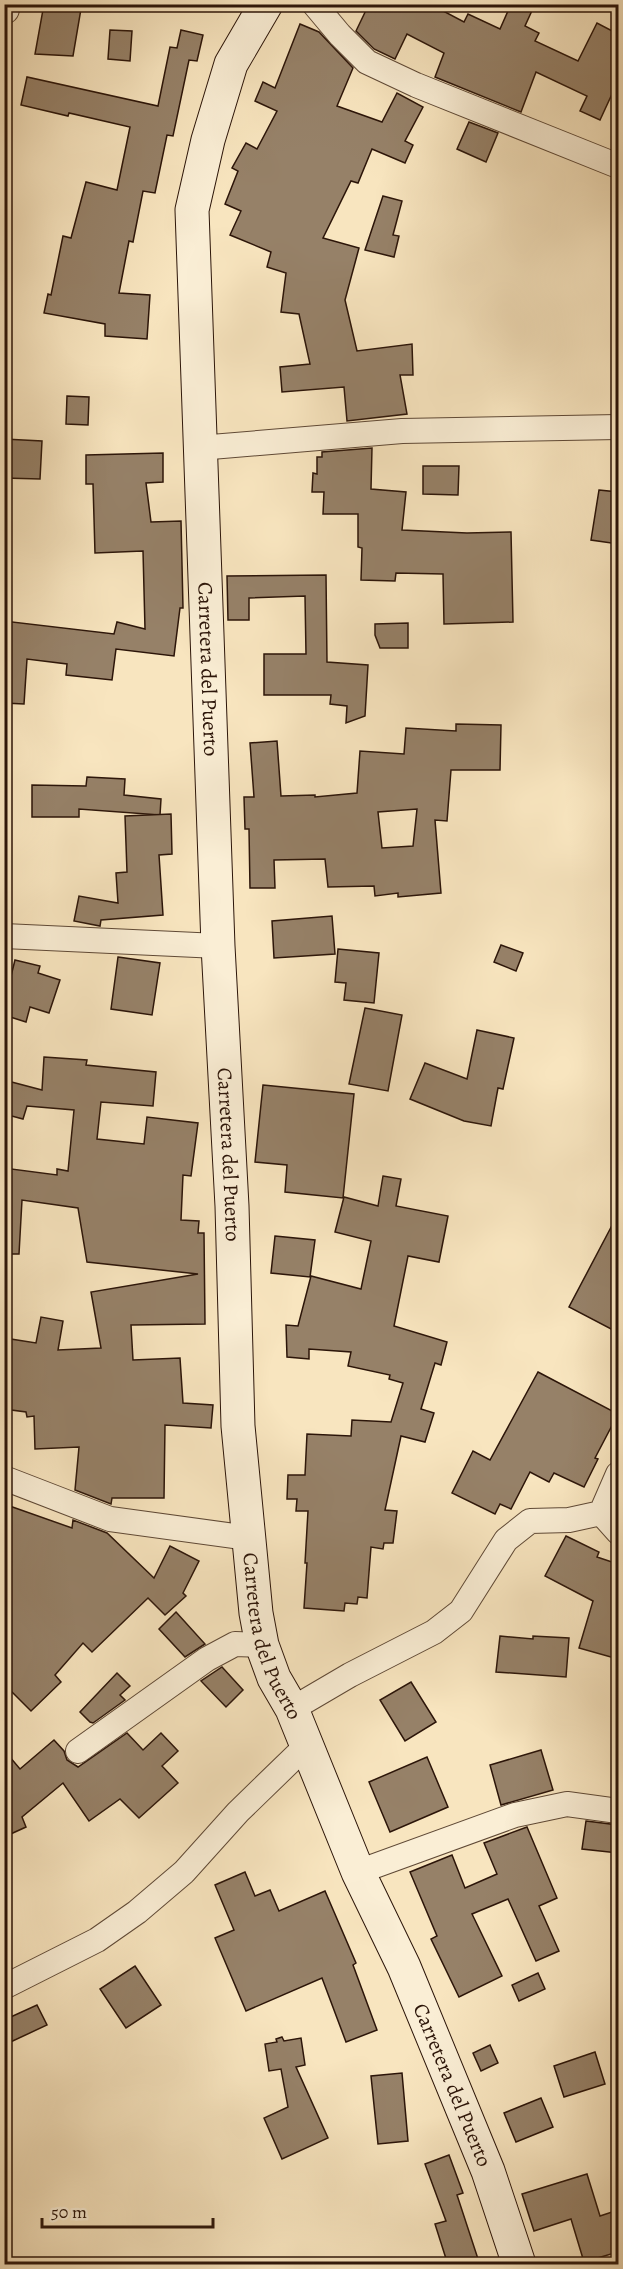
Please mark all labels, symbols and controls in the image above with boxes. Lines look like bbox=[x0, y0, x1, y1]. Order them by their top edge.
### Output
street label: Carretera del Puerto bbox=[191, 581, 225, 757]
street label: Carretera del Puerto bbox=[211, 1067, 247, 1242]
street label: Carretera del Puerto bbox=[236, 1551, 309, 1724]
street label: Carretera del Puerto bbox=[406, 1999, 499, 2171]
scale bar bbox=[42, 2191, 213, 2229]
text: 50 m bbox=[51, 2200, 87, 2224]

